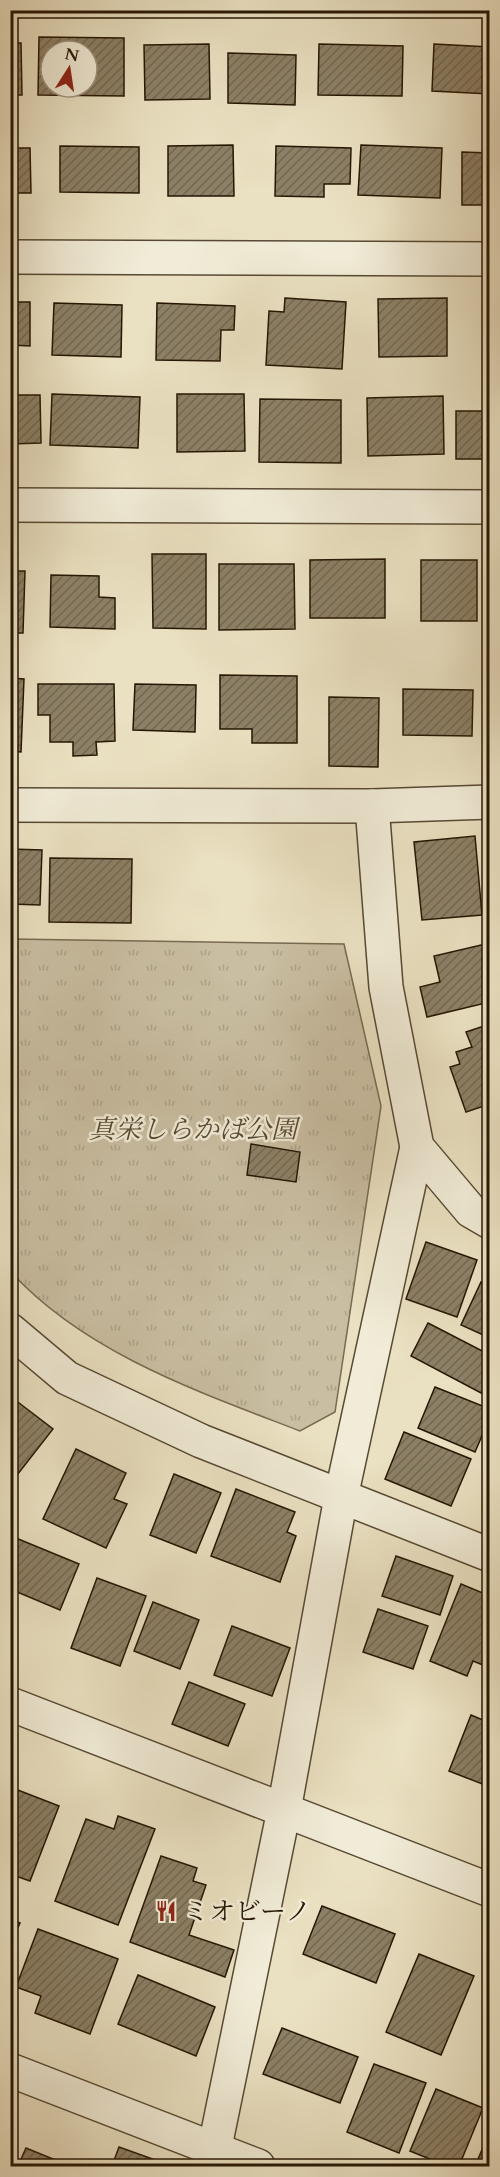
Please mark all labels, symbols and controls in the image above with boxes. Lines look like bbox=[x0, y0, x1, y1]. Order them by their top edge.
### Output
north arrow bbox=[39, 39, 99, 99]
text: N bbox=[63, 43, 81, 68]
park label: 真栄しらかば公園 bbox=[89, 1112, 301, 1147]
place label: ミオビーノ bbox=[183, 1894, 311, 1929]
restaurant icon: ミオビーノ bbox=[154, 1899, 178, 1923]

